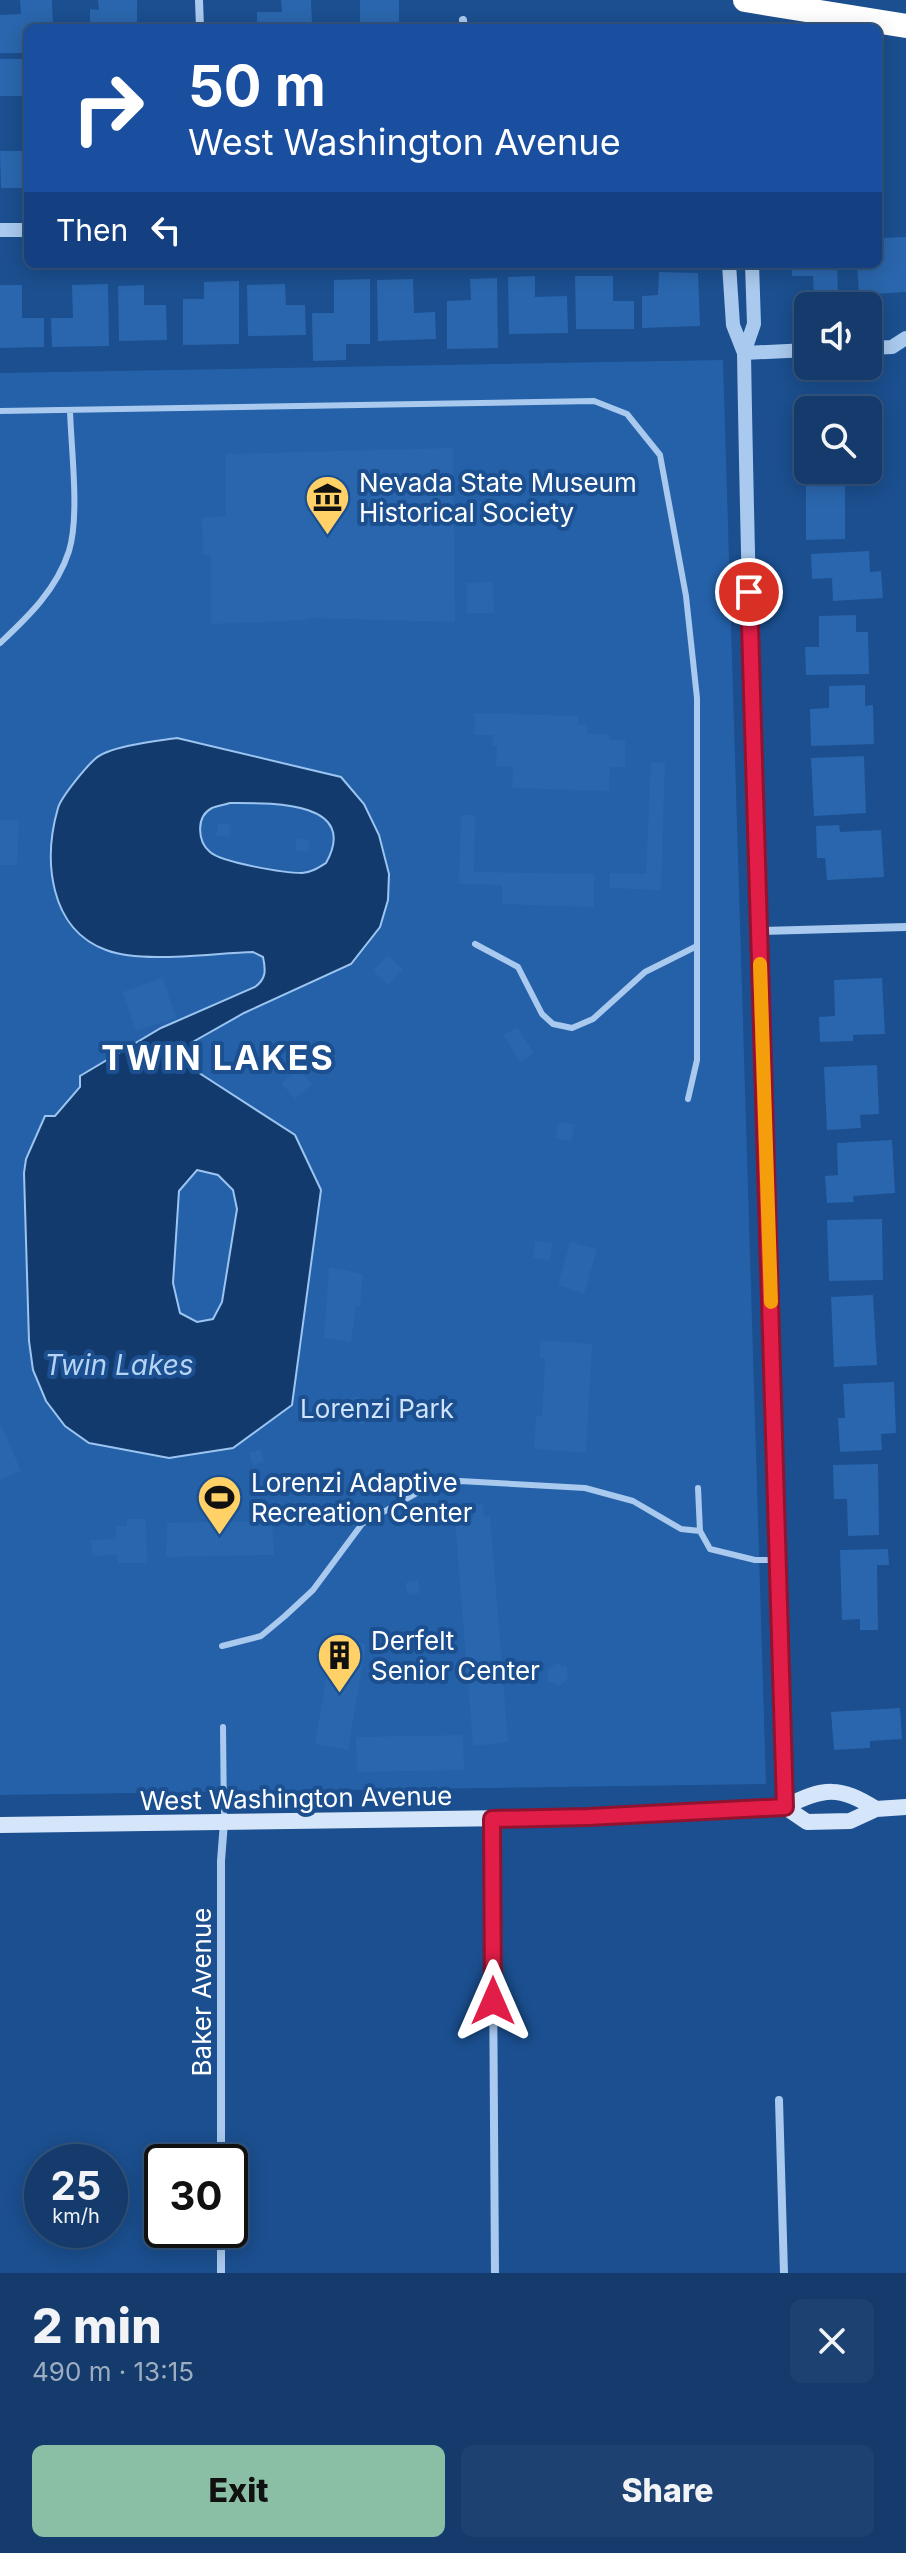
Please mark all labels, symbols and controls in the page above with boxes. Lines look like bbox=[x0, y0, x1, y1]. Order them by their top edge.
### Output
text: 50 m bbox=[188, 52, 326, 120]
icon: right bbox=[56, 56, 160, 160]
text: West Washington Avenue bbox=[188, 120, 621, 164]
icon: left bbox=[144, 208, 188, 252]
text: Then bbox=[56, 212, 128, 248]
map controls bbox=[794, 292, 882, 484]
button: sound bbox=[794, 292, 882, 380]
button: search bbox=[794, 396, 882, 484]
place label: Nevada State Museum Historical Society bbox=[359, 467, 637, 528]
museum icon: Nevada State Museum Historical Society bbox=[304, 473, 352, 536]
pin bbox=[715, 558, 783, 626]
icon: arrive bbox=[727, 570, 771, 614]
district label: TWIN LAKES bbox=[101, 1037, 335, 1078]
water label: Twin Lakes bbox=[44, 1348, 194, 1382]
park label: Lorenzi Park bbox=[300, 1393, 454, 1424]
place label: Lorenzi Adaptive Recreation Center bbox=[251, 1467, 473, 1528]
sports icon: Lorenzi Adaptive Recreation Center bbox=[196, 1473, 244, 1536]
place label: Derfelt Senior Center bbox=[371, 1625, 540, 1686]
building icon: Derfelt Senior Center bbox=[316, 1631, 364, 1694]
street label: West Washington Avenue bbox=[140, 1780, 452, 1816]
street label: Baker Avenue bbox=[186, 1908, 217, 2076]
position arrow bbox=[451, 1959, 535, 2043]
speed limit sign: 30 bbox=[144, 2144, 248, 2248]
text: 25 bbox=[51, 2161, 101, 2210]
text: km/h bbox=[52, 2204, 100, 2228]
text: 2 min bbox=[32, 2296, 162, 2355]
button: close bbox=[790, 2299, 874, 2383]
text: 490 m · 13:15 bbox=[32, 2356, 194, 2387]
button: Exit bbox=[32, 2445, 445, 2537]
button: Share bbox=[461, 2445, 874, 2537]

